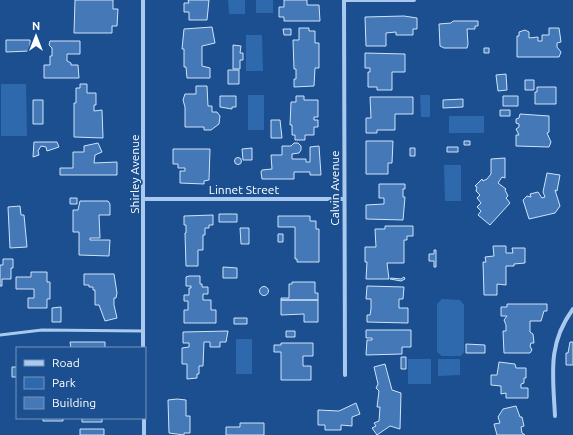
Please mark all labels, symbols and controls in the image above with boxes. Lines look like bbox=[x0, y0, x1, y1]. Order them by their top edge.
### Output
north arrow bbox=[16, 16, 56, 56]
text: N bbox=[32, 20, 40, 32]
street label: Shirley Avenue bbox=[128, 134, 141, 214]
street label: Calvin Avenue bbox=[328, 150, 341, 226]
street label: Linnet Street bbox=[209, 183, 279, 196]
legend bbox=[16, 347, 146, 419]
text: Road bbox=[52, 356, 80, 369]
text: Park bbox=[52, 376, 76, 389]
text: Building bbox=[52, 396, 96, 409]

